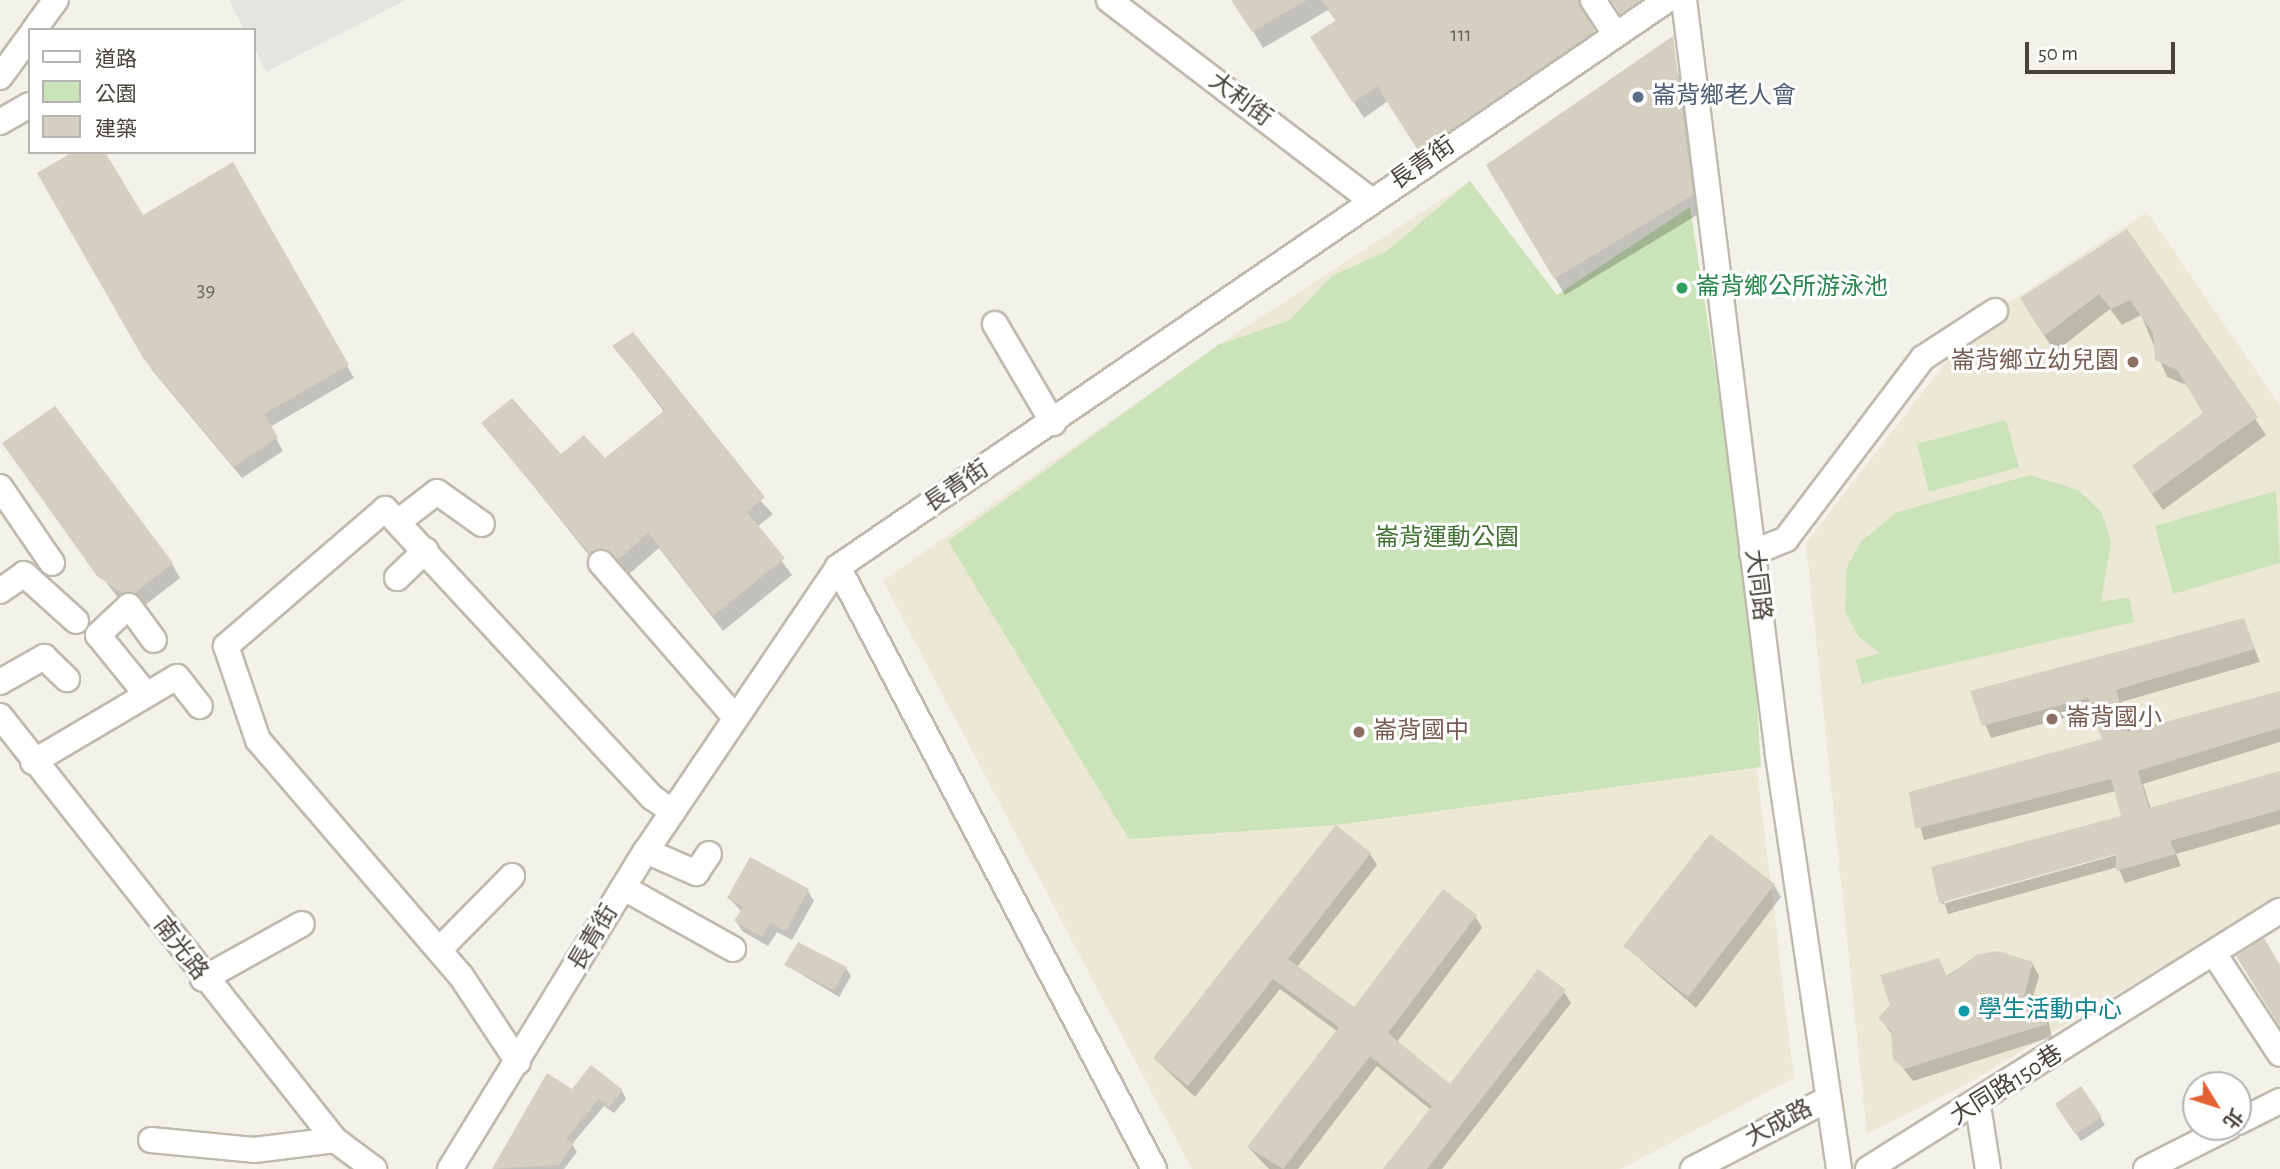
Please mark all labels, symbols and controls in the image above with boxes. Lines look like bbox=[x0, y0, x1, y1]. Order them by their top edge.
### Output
house number: 111 bbox=[1450, 22, 1472, 48]
legend bbox=[28, 28, 256, 154]
scale bar bbox=[2028, 28, 2178, 72]
text: 50 m bbox=[2038, 43, 2078, 64]
text: 道路 bbox=[95, 49, 137, 70]
street label: 大利街 bbox=[1203, 67, 1277, 133]
place label: 崙背鄉老人會 bbox=[1652, 83, 1796, 111]
text: 公園 bbox=[95, 84, 137, 105]
marker: 崙背鄉老人會 bbox=[1630, 89, 1646, 105]
text: 建築 bbox=[95, 119, 137, 140]
street label: 長青街 bbox=[1385, 132, 1461, 196]
place label: 崙背鄉公所游泳池 bbox=[1696, 274, 1888, 302]
house number: 39 bbox=[197, 277, 215, 303]
marker: 崙背鄉公所游泳池 bbox=[1674, 280, 1690, 296]
place label: 崙背鄉立幼兒園 bbox=[1951, 348, 2119, 376]
marker: 崙背鄉立幼兒園 bbox=[2125, 354, 2141, 370]
street label: 長青街 bbox=[919, 455, 995, 519]
park label: 崙背運動公園 bbox=[1375, 525, 1519, 553]
street label: 大同路 bbox=[1738, 548, 1776, 622]
place label: 崙背國小 bbox=[2066, 705, 2162, 733]
marker: 崙背國小 bbox=[2044, 711, 2060, 727]
place label: 崙背國中 bbox=[1373, 718, 1469, 746]
marker: 崙背國中 bbox=[1351, 724, 1367, 740]
street label: 長青街 bbox=[563, 900, 625, 976]
street label: 南光路 bbox=[146, 912, 214, 986]
place label: 學生活動中心 bbox=[1978, 997, 2122, 1025]
marker: 學生活動中心 bbox=[1956, 1003, 1972, 1019]
street label: 大同路150巷 bbox=[1946, 1040, 2068, 1132]
north arrow bbox=[2182, 1071, 2252, 1141]
street label: 大成路 bbox=[1740, 1094, 1818, 1154]
text: 北 bbox=[2219, 1105, 2246, 1131]

